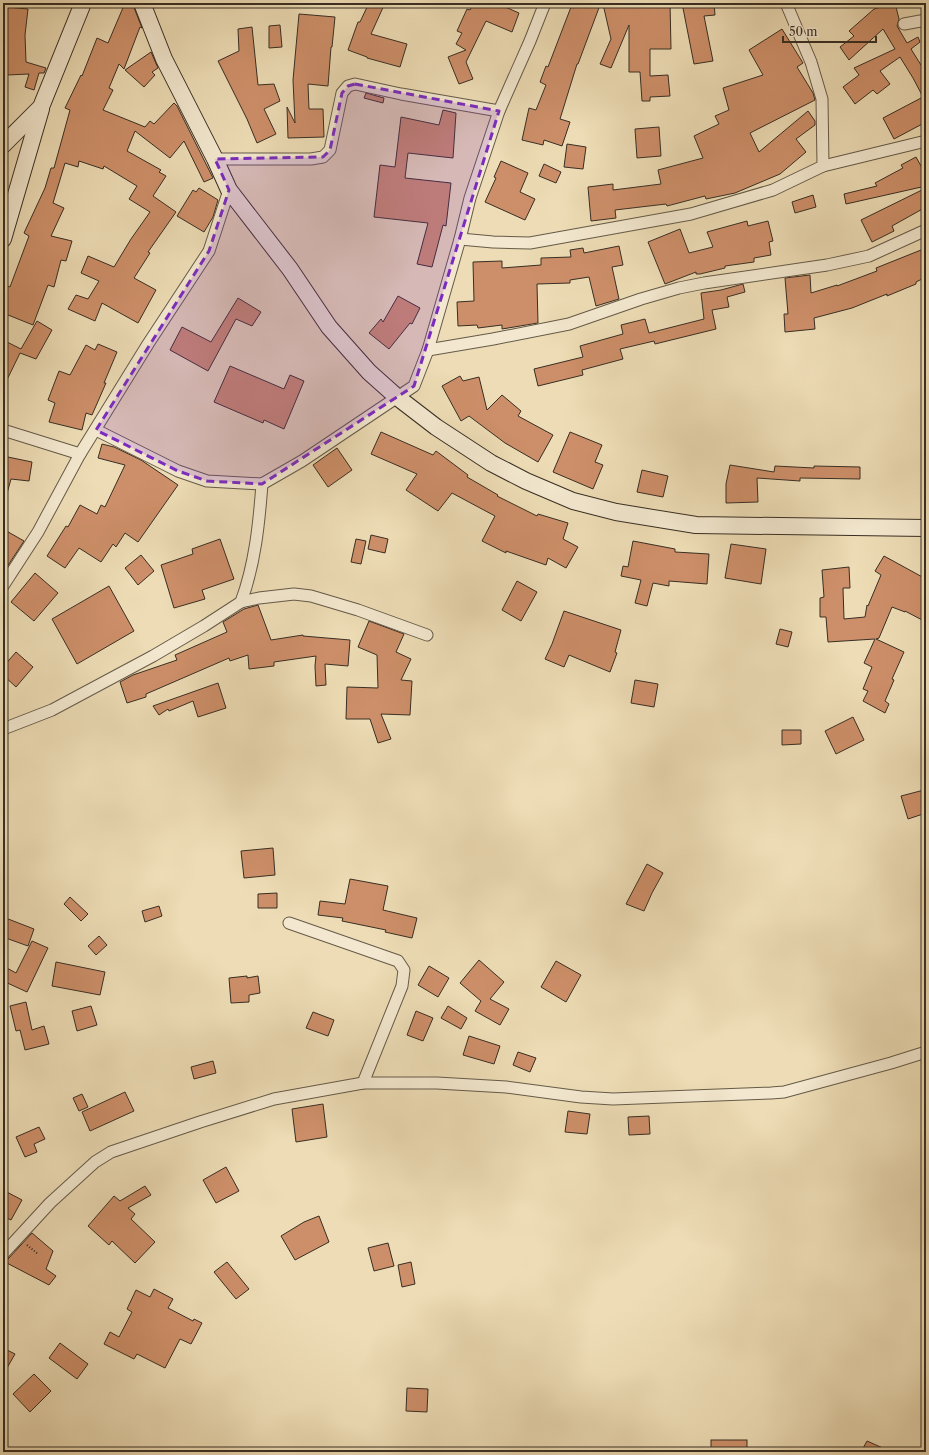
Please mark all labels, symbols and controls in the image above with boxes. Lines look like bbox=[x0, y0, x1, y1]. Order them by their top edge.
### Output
scale bar bbox=[783, 18, 876, 44]
text: 50 m bbox=[789, 24, 818, 39]

